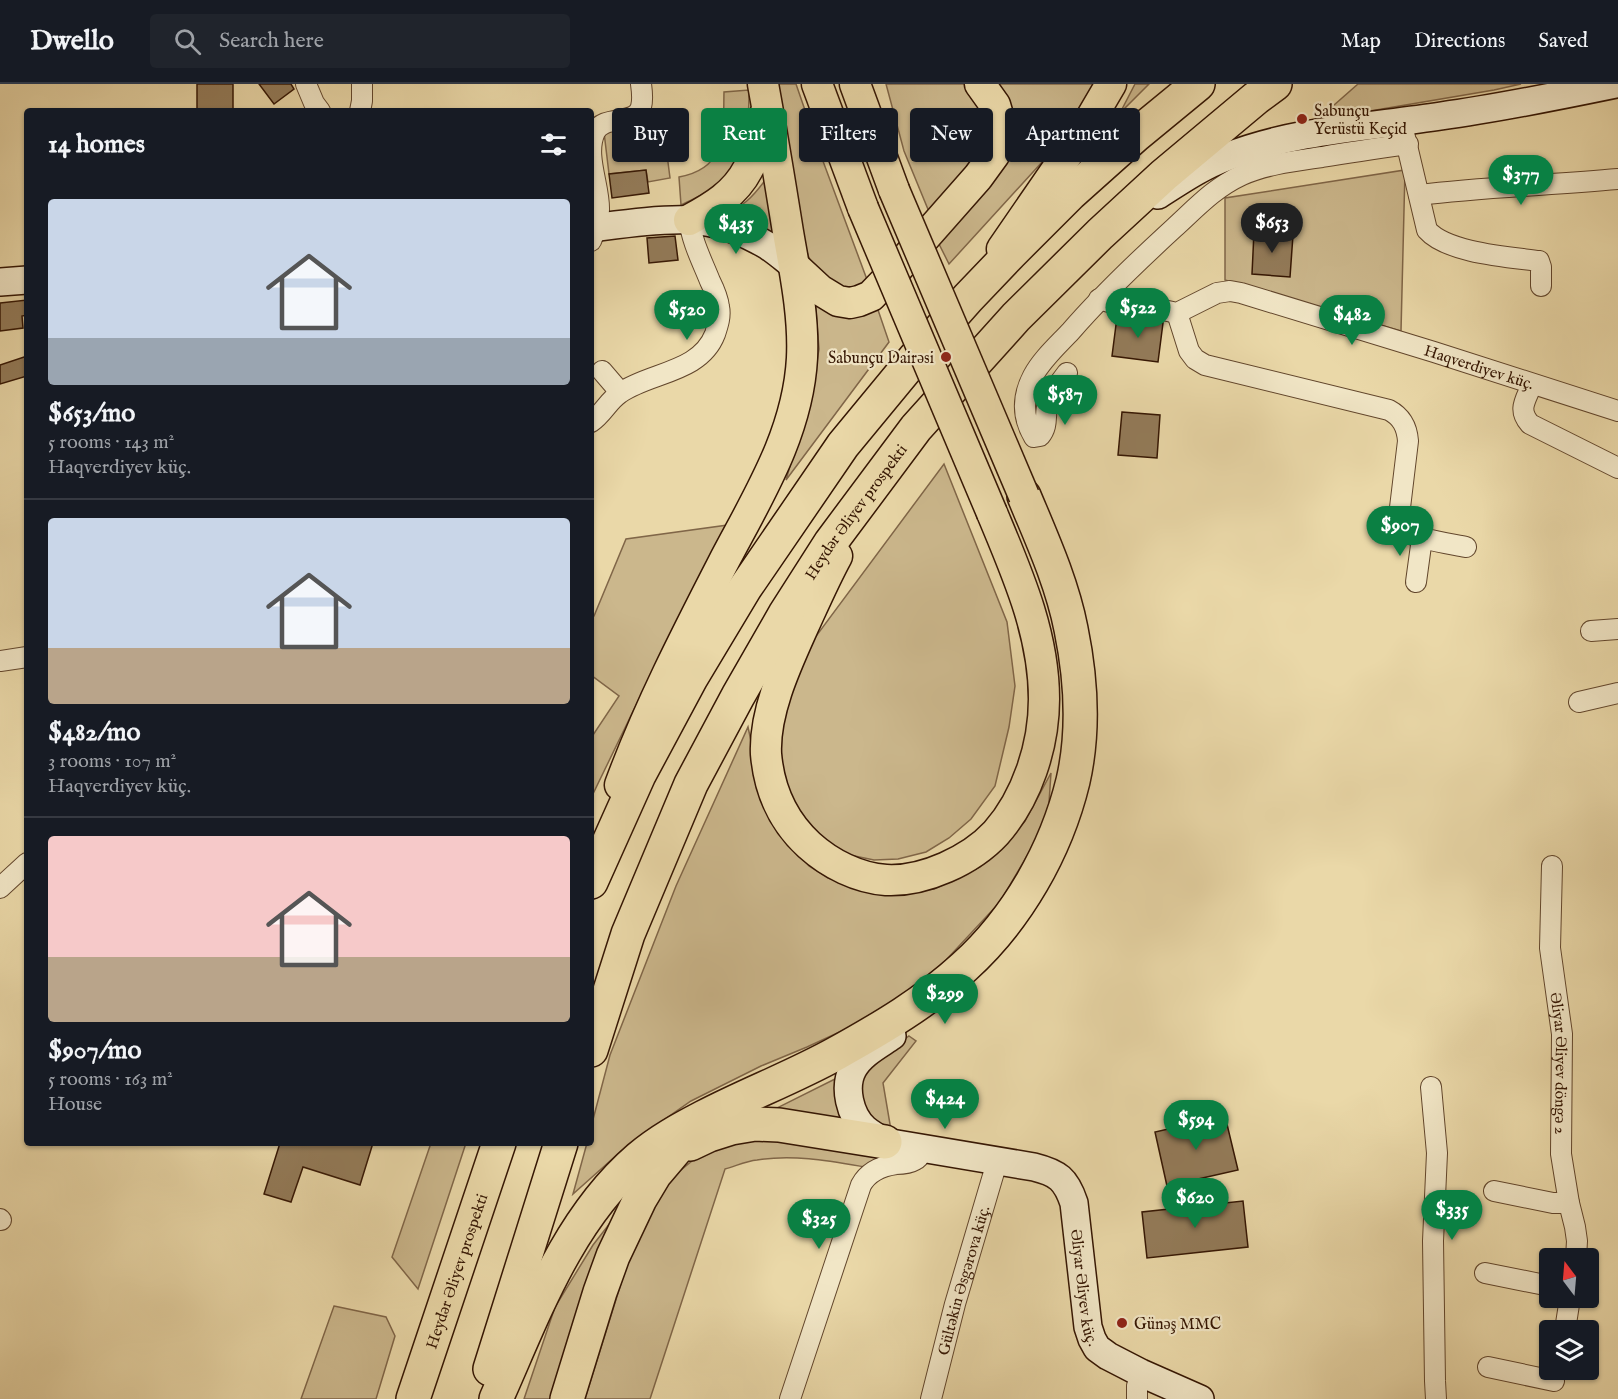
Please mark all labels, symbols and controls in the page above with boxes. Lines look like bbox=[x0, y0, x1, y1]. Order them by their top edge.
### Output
search box bbox=[150, 14, 570, 68]
text: Dwello bbox=[30, 24, 114, 59]
icon: search bbox=[171, 25, 204, 58]
text: Search here bbox=[219, 27, 324, 55]
text: Map bbox=[1341, 28, 1381, 55]
text: Directions bbox=[1414, 28, 1505, 55]
text: Saved bbox=[1538, 28, 1588, 55]
place label: Sabunçu Yerüstü Keçid bbox=[1314, 102, 1407, 140]
chip: Buy bbox=[612, 108, 689, 162]
chip: Rent bbox=[701, 108, 787, 162]
chip: Filters bbox=[799, 108, 898, 162]
chip: New bbox=[910, 108, 993, 162]
chip: Apartment bbox=[1005, 108, 1140, 162]
marker: Sabunçu Yerüstü Keçid bbox=[1295, 112, 1309, 126]
text: 14 homes bbox=[48, 128, 145, 161]
icon: filters bbox=[537, 128, 570, 161]
pin: $377 bbox=[1485, 155, 1557, 206]
text: $377 bbox=[1502, 162, 1540, 187]
pin: $653 bbox=[1236, 203, 1308, 254]
pin: $435 bbox=[700, 204, 772, 255]
text: $653 bbox=[1255, 210, 1289, 235]
text: $435 bbox=[718, 211, 754, 236]
icon: home bbox=[255, 238, 363, 346]
pin: $522 bbox=[1102, 288, 1174, 339]
pin: $520 bbox=[651, 290, 723, 341]
text: $522 bbox=[1119, 295, 1157, 320]
pin: $482 bbox=[1316, 295, 1388, 346]
text: $520 bbox=[668, 297, 706, 322]
text: $482 bbox=[1333, 302, 1371, 327]
street label: Haqverdiyev küç. bbox=[1421, 341, 1536, 395]
place label: Sabunçu Dairəsi bbox=[828, 349, 934, 369]
marker: Sabunçu Dairəsi bbox=[939, 350, 953, 364]
pin: $587 bbox=[1029, 375, 1101, 426]
text: $587 bbox=[1047, 382, 1083, 407]
text: $653/mo bbox=[48, 397, 135, 430]
text: 5 rooms · 143 m² bbox=[48, 430, 174, 455]
street label: Heydər Əliyev prospekti bbox=[801, 441, 912, 584]
text: Haqverdiyev küç. bbox=[48, 455, 191, 480]
pin: $907 bbox=[1364, 506, 1436, 557]
text: $907 bbox=[1381, 513, 1419, 538]
icon: home bbox=[255, 557, 363, 665]
text: $482/mo bbox=[48, 716, 140, 749]
text: 3 rooms · 107 m² bbox=[48, 749, 176, 774]
text: Haqverdiyev küç. bbox=[48, 774, 191, 799]
icon: home bbox=[255, 875, 363, 983]
pin: $299 bbox=[909, 974, 981, 1025]
text: $299 bbox=[926, 981, 964, 1006]
street label: Əliyar Əliyev döngə 2 bbox=[1544, 991, 1570, 1134]
text: $907/mo bbox=[48, 1034, 142, 1067]
text: 5 rooms · 163 m² bbox=[48, 1067, 173, 1092]
pin: $424 bbox=[909, 1079, 981, 1130]
text: $424 bbox=[925, 1086, 965, 1111]
text: House bbox=[48, 1092, 102, 1117]
pin: $594 bbox=[1160, 1100, 1232, 1151]
text: $594 bbox=[1178, 1107, 1214, 1132]
pin: $620 bbox=[1159, 1178, 1231, 1229]
text: $620 bbox=[1176, 1185, 1214, 1210]
pin: $335 bbox=[1416, 1190, 1488, 1241]
street label: Heydər Əliyev prospekti bbox=[423, 1192, 493, 1352]
text: $335 bbox=[1435, 1197, 1469, 1222]
pin: $325 bbox=[783, 1199, 855, 1250]
street label: Gültəkin Əsgərova küç. bbox=[934, 1203, 996, 1358]
text: $325 bbox=[801, 1206, 837, 1231]
street label: Əliyar Əliyev küç. bbox=[1065, 1228, 1102, 1350]
north arrow bbox=[1539, 1248, 1599, 1308]
map controls bbox=[1539, 1248, 1599, 1380]
place label: Günəş MMC bbox=[1134, 1315, 1221, 1335]
marker: Günəş MMC bbox=[1115, 1316, 1129, 1330]
button: layers bbox=[1539, 1320, 1599, 1380]

